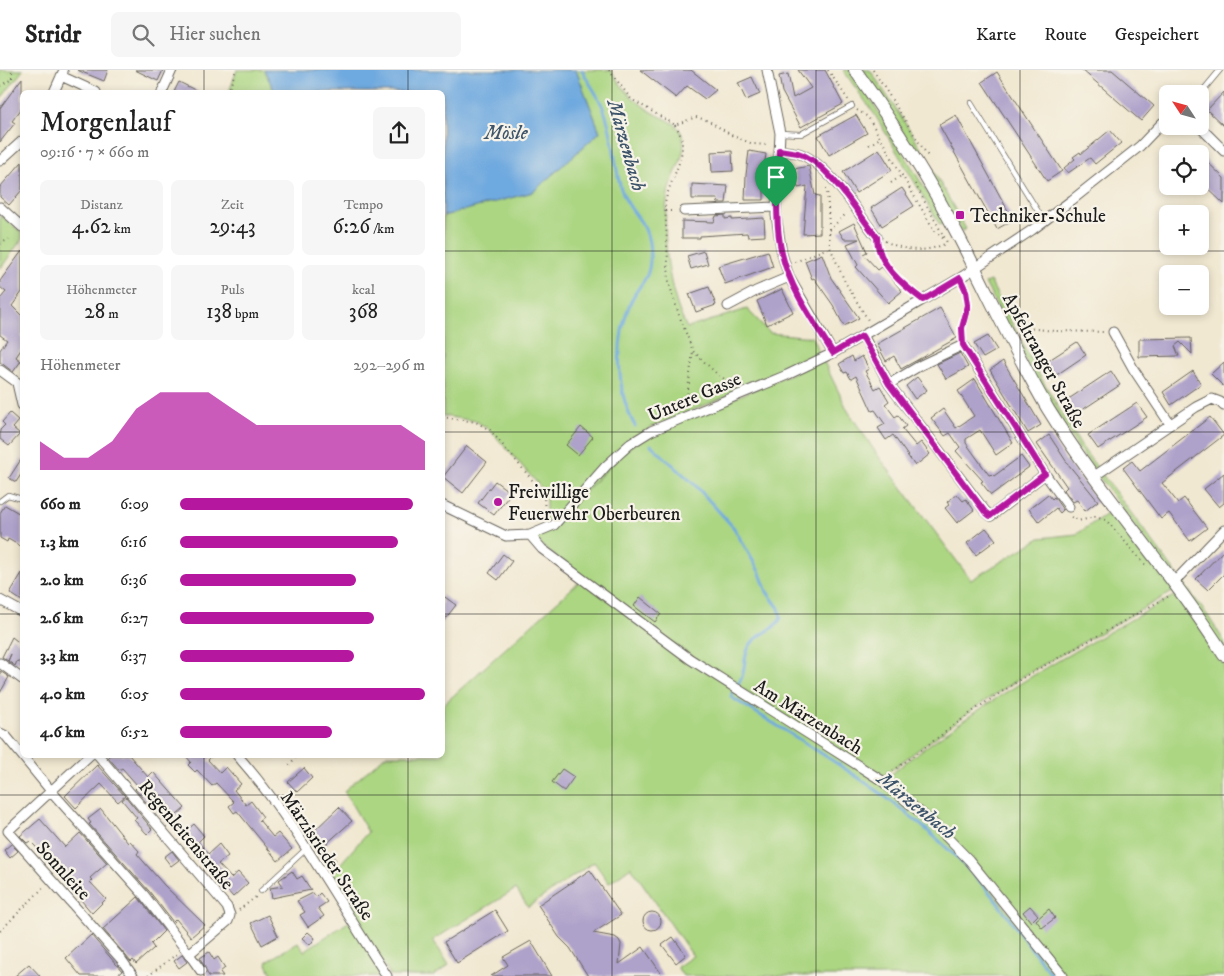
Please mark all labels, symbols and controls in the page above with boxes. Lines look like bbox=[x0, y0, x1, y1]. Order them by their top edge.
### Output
search box bbox=[111, 12, 461, 57]
text: Stridr bbox=[25, 20, 81, 50]
icon: search bbox=[129, 21, 157, 49]
text: Hier suchen bbox=[169, 23, 261, 46]
text: Karte bbox=[976, 24, 1016, 46]
text: Route bbox=[1044, 24, 1087, 46]
text: Gespeichert bbox=[1115, 24, 1199, 46]
north arrow bbox=[1159, 85, 1209, 135]
map controls bbox=[1159, 85, 1209, 315]
water label: Märzenbach bbox=[600, 95, 651, 194]
text: Morgenlauf bbox=[40, 105, 172, 140]
button: share bbox=[373, 107, 425, 159]
water label: Mösle bbox=[482, 121, 529, 146]
text: 09:16 · 7 × 660 m bbox=[40, 142, 149, 162]
button: locate bbox=[1159, 145, 1209, 195]
pin bbox=[755, 156, 797, 207]
icon: arrive bbox=[762, 163, 790, 191]
text: Distanz bbox=[80, 196, 123, 214]
text: Zeit bbox=[221, 196, 244, 214]
text: Tempo bbox=[344, 196, 383, 214]
place label: Techniker-Schule bbox=[970, 205, 1106, 228]
button: + bbox=[1159, 205, 1209, 255]
marker: Techniker-Schule bbox=[954, 209, 966, 221]
text: 4.62 bbox=[72, 214, 111, 240]
text: 29:43 bbox=[209, 214, 256, 240]
text: 6:26 bbox=[333, 214, 370, 240]
text: km bbox=[111, 220, 131, 238]
text: /km bbox=[370, 220, 394, 238]
button: − bbox=[1159, 265, 1209, 315]
text: Höhenmeter bbox=[66, 281, 137, 299]
text: Puls bbox=[221, 281, 244, 299]
text: kcal bbox=[352, 281, 375, 299]
street label: Apfeltranger Straße bbox=[997, 289, 1090, 432]
text: 28 bbox=[84, 299, 105, 325]
text: 138 bbox=[206, 299, 232, 325]
text: 368 bbox=[349, 299, 378, 325]
text: m bbox=[105, 305, 119, 323]
text: bpm bbox=[232, 305, 259, 323]
text: Höhenmeter bbox=[40, 355, 121, 375]
text: 292–296 m bbox=[353, 355, 425, 375]
street label: Untere Gasse bbox=[645, 367, 745, 427]
place label: Freiwillige Feuerwehr Oberbeuren bbox=[508, 481, 681, 526]
text: 660 m bbox=[40, 494, 81, 514]
text: 6:09 bbox=[120, 494, 149, 514]
marker: Freiwillige Feuerwehr Oberbeuren bbox=[492, 496, 504, 508]
text: 1.3 km bbox=[40, 532, 79, 552]
text: 6:16 bbox=[120, 532, 147, 552]
text: 2.0 km bbox=[40, 570, 84, 590]
text: 6:36 bbox=[120, 570, 147, 590]
text: 2.6 km bbox=[40, 608, 84, 628]
text: 6:27 bbox=[120, 608, 148, 628]
text: 3.3 km bbox=[40, 646, 79, 666]
text: 6:37 bbox=[120, 646, 147, 666]
street label: Am Märzenbach bbox=[749, 675, 867, 760]
text: 4.0 km bbox=[40, 684, 85, 704]
text: 6:05 bbox=[120, 684, 149, 704]
text: 4.6 km bbox=[40, 722, 85, 742]
text: 6:52 bbox=[120, 722, 148, 742]
water label: Märzenbach bbox=[870, 766, 961, 846]
street label: Regenleitenstraße bbox=[133, 775, 239, 895]
street label: Märzisrieder Straße bbox=[275, 787, 379, 925]
street label: Sonnleite bbox=[30, 837, 95, 905]

